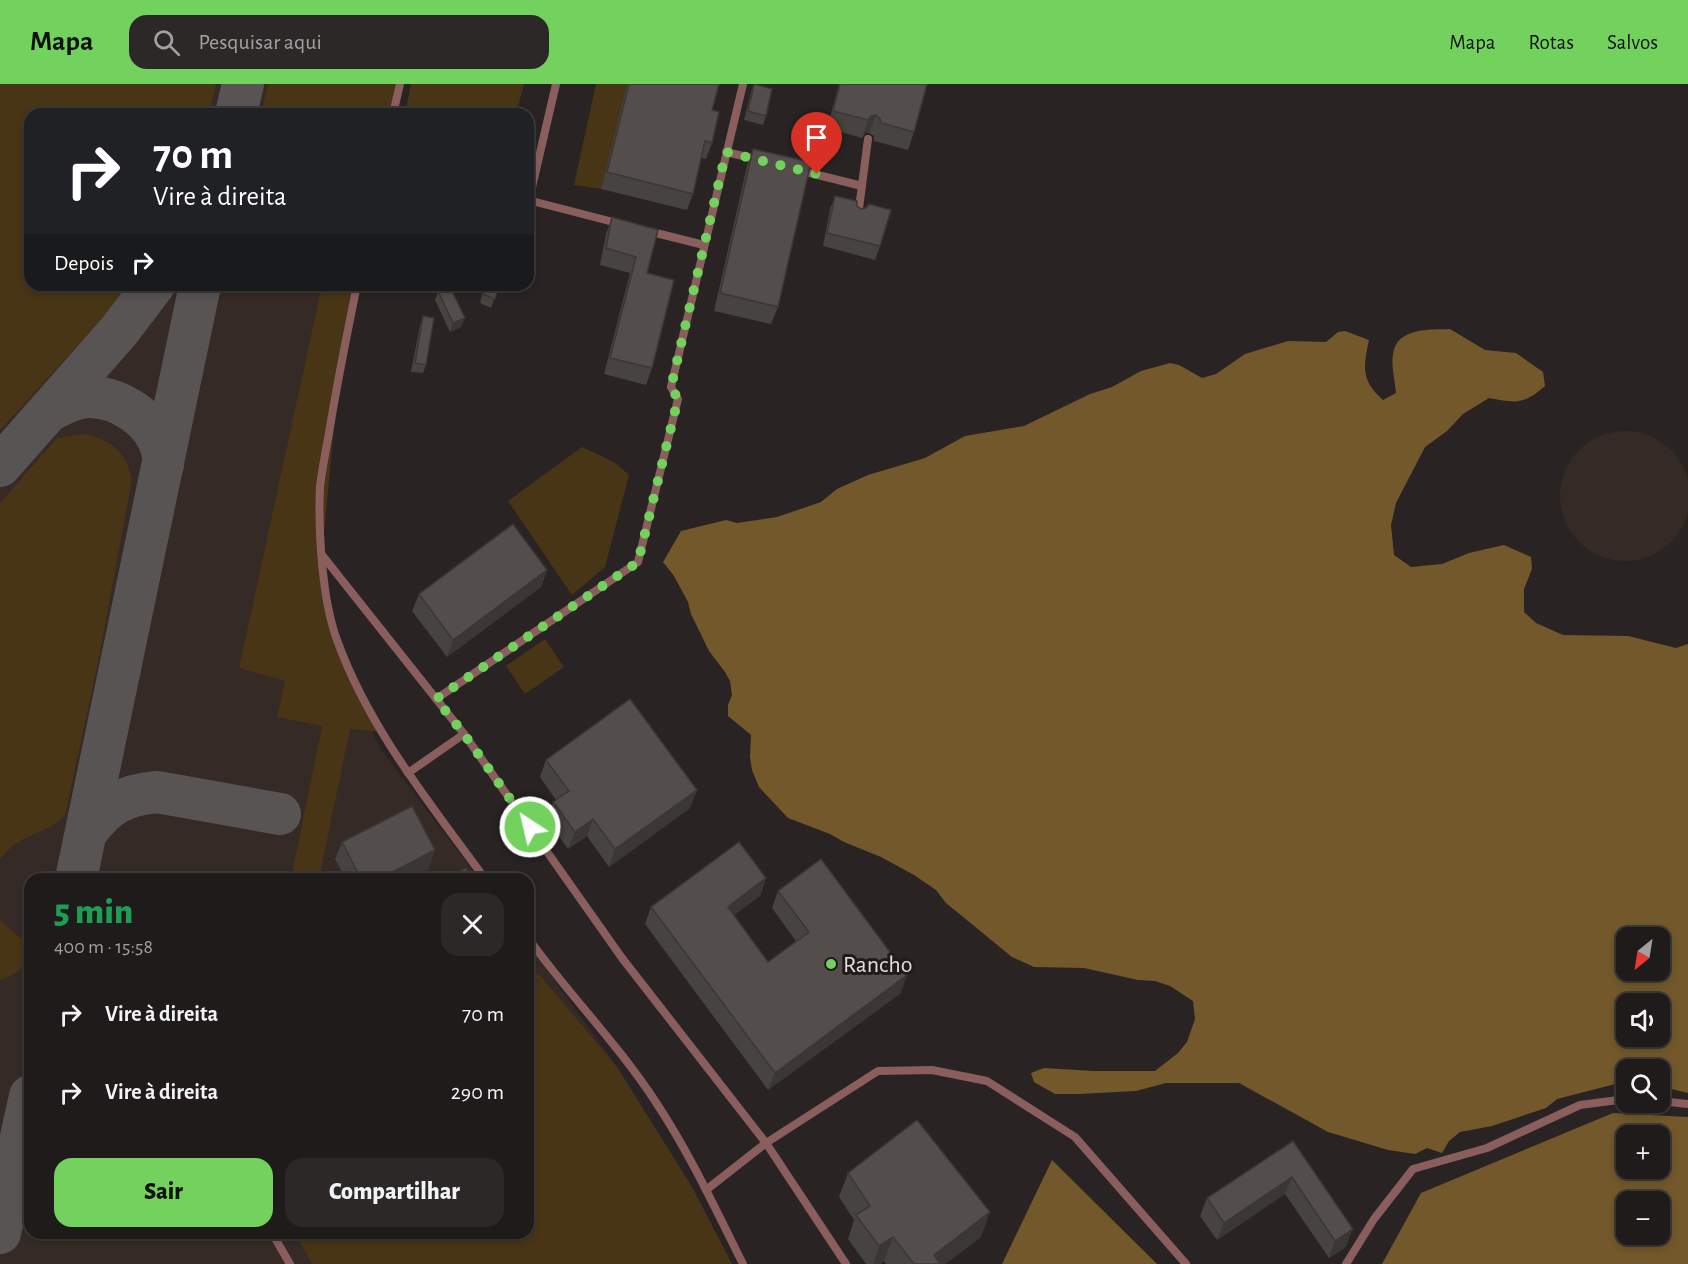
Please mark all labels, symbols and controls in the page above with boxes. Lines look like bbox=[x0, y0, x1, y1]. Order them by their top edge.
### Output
search box bbox=[129, 15, 549, 69]
icon: search bbox=[150, 26, 183, 59]
text: Mapa bbox=[30, 28, 93, 56]
text: Pesquisar aqui bbox=[198, 31, 322, 53]
text: Mapa bbox=[1449, 32, 1496, 53]
text: Rotas bbox=[1529, 32, 1574, 53]
text: Salvos bbox=[1607, 32, 1658, 53]
pin bbox=[791, 112, 842, 174]
icon: arrive bbox=[800, 121, 833, 154]
icon: right bbox=[54, 132, 132, 210]
text: 70 m bbox=[153, 134, 233, 176]
text: Vire à direita bbox=[153, 183, 287, 210]
icon: right bbox=[126, 246, 159, 279]
text: Depois bbox=[54, 252, 114, 274]
position arrow bbox=[498, 795, 562, 859]
button: close bbox=[441, 893, 504, 956]
text: 5 min bbox=[54, 894, 133, 930]
north arrow bbox=[1616, 927, 1670, 981]
map controls bbox=[1616, 927, 1670, 1245]
text: 400 m · 15:58 bbox=[54, 937, 153, 957]
place label: Rancho bbox=[843, 953, 913, 977]
marker: Rancho bbox=[824, 957, 838, 971]
button: sound bbox=[1616, 993, 1670, 1047]
icon: right bbox=[54, 998, 87, 1031]
text: Vire à direita bbox=[105, 1003, 218, 1025]
text: 70 m bbox=[462, 1003, 504, 1025]
button: search bbox=[1616, 1059, 1670, 1113]
icon: right bbox=[54, 1076, 87, 1109]
text: Vire à direita bbox=[105, 1081, 218, 1103]
text: 290 m bbox=[451, 1081, 504, 1103]
button: + bbox=[1616, 1125, 1670, 1179]
button: Sair bbox=[54, 1158, 273, 1227]
button: Compartilhar bbox=[285, 1158, 504, 1227]
button: − bbox=[1616, 1191, 1670, 1245]

